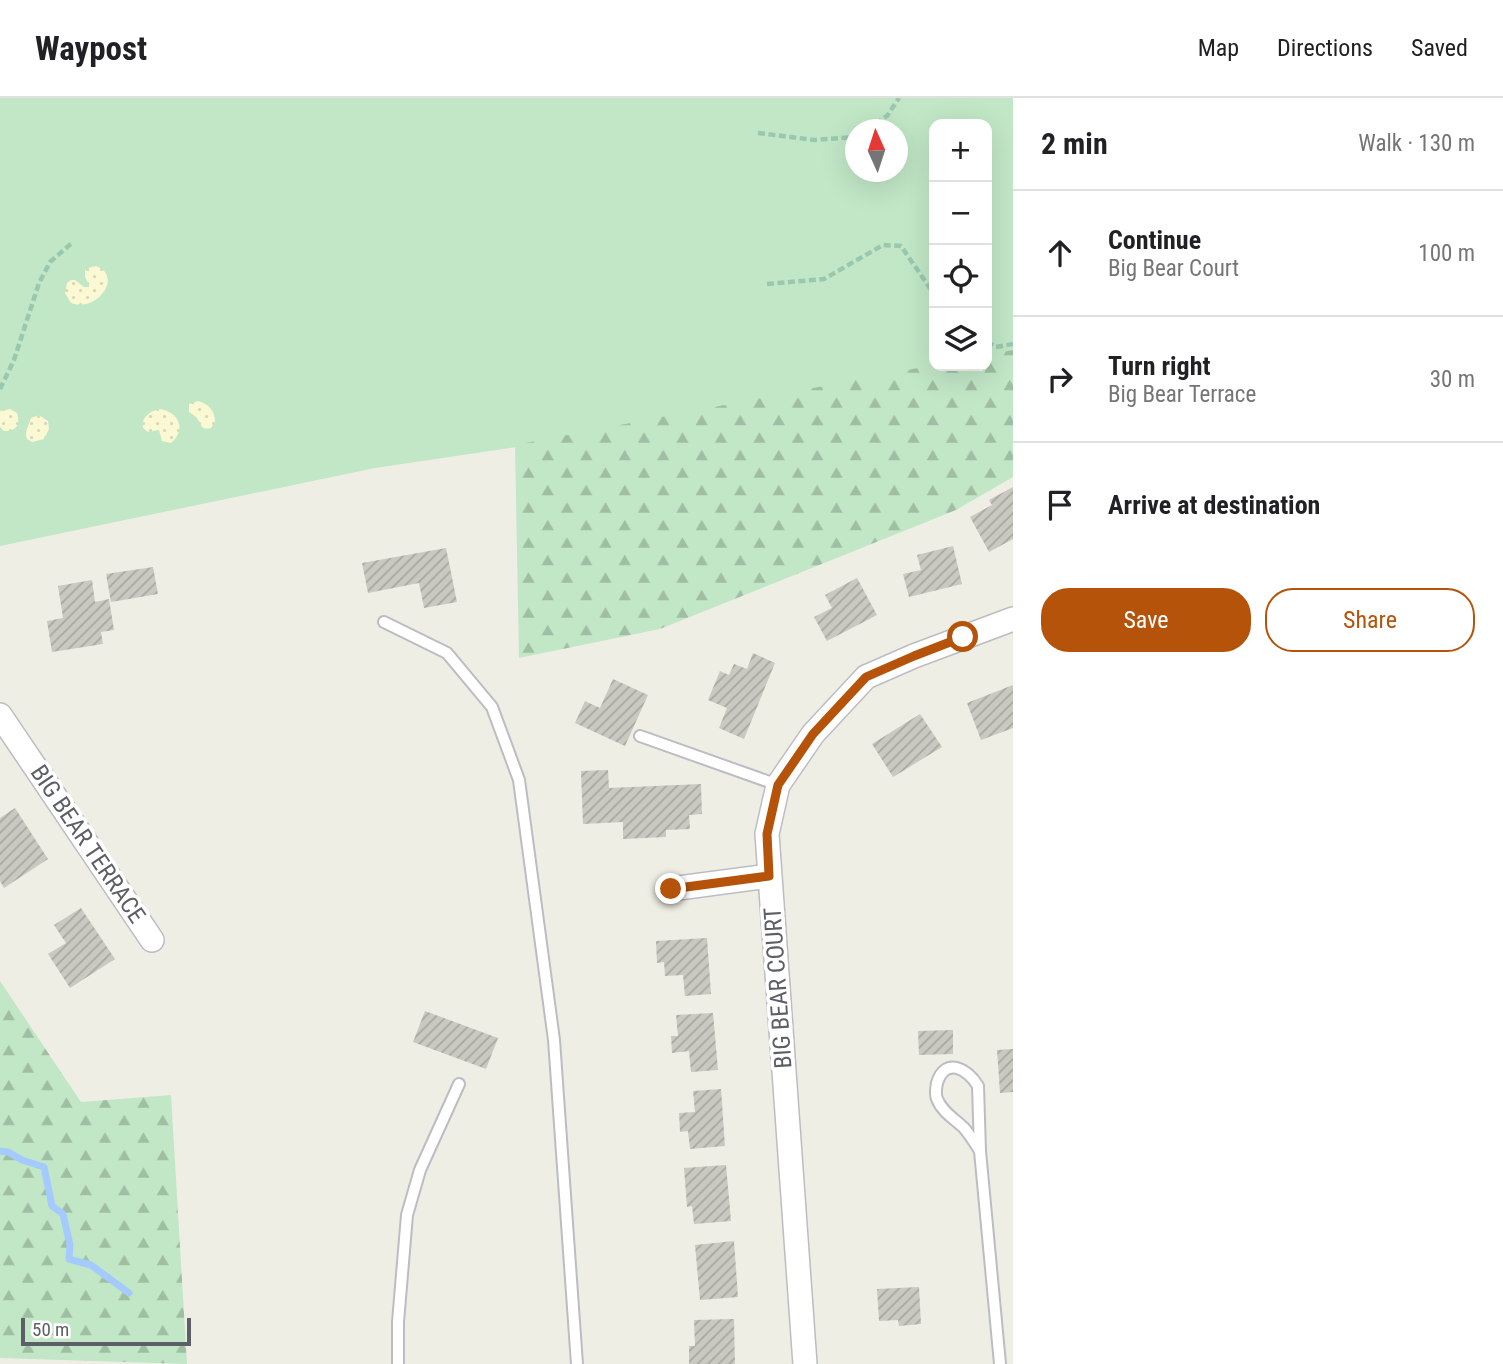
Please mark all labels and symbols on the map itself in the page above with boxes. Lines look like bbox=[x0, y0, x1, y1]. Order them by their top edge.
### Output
north arrow bbox=[845, 119, 908, 182]
route start bbox=[947, 621, 978, 652]
street label: BIG BEAR TERRACE bbox=[25, 760, 151, 928]
route end bbox=[655, 873, 686, 904]
street label: BIG BEAR COURT bbox=[758, 906, 798, 1070]
scale bar bbox=[21, 1315, 191, 1347]

